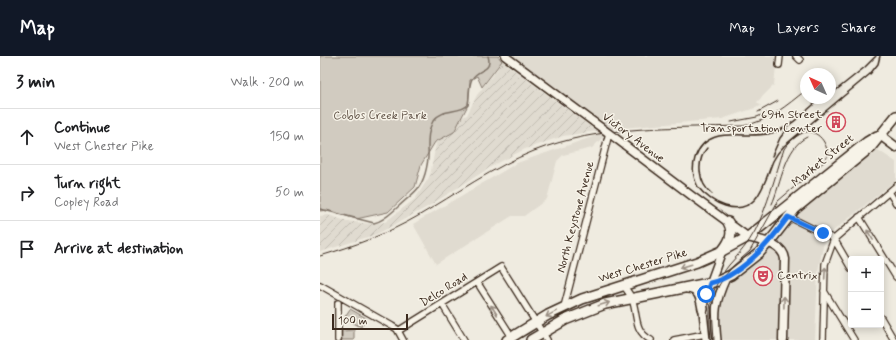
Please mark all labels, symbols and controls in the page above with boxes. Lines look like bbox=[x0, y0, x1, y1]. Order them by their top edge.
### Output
text: Map bbox=[20, 16, 55, 41]
text: Map bbox=[729, 19, 755, 37]
text: Layers bbox=[777, 19, 819, 37]
text: Share bbox=[841, 19, 876, 37]
north arrow bbox=[800, 68, 836, 104]
text: 3 min bbox=[16, 71, 55, 93]
text: Walk · 200 m bbox=[230, 74, 304, 91]
place label: 69th Street Transportation Center bbox=[700, 107, 822, 137]
park label: Cobbs Creek Park bbox=[333, 108, 427, 124]
street label: Victory Avenue bbox=[599, 109, 667, 167]
building icon: 69th Street Transportation Center bbox=[825, 111, 847, 133]
text: Continue bbox=[54, 118, 110, 138]
icon: ahead bbox=[16, 126, 38, 148]
text: 150 m bbox=[270, 128, 304, 145]
street label: Market Street bbox=[789, 131, 858, 191]
text: West Chester Pike bbox=[54, 138, 154, 155]
street label: North Keystone Avenue bbox=[553, 159, 599, 275]
text: Turn right bbox=[54, 174, 121, 194]
icon: right bbox=[16, 182, 38, 204]
text: 50 m bbox=[275, 184, 304, 201]
text: Copley Road bbox=[54, 194, 119, 211]
route end bbox=[814, 224, 832, 242]
one-way arrow bbox=[866, 230, 874, 241]
icon: arrive bbox=[16, 238, 38, 260]
text: Arrive at destination bbox=[54, 239, 183, 259]
street label: West Chester Pike bbox=[597, 245, 690, 287]
map controls bbox=[848, 256, 884, 328]
button: + bbox=[848, 256, 884, 292]
one-way arrow bbox=[681, 262, 693, 270]
theatre icon: Centrix bbox=[752, 265, 774, 287]
one-way arrow bbox=[821, 267, 828, 280]
place label: Centrix bbox=[777, 268, 817, 284]
street label: Delco Road bbox=[417, 269, 471, 311]
route start bbox=[697, 285, 715, 303]
button: − bbox=[848, 292, 884, 328]
one-way arrow bbox=[780, 296, 788, 309]
one-way arrow bbox=[597, 300, 610, 307]
one-way arrow bbox=[490, 305, 498, 316]
one-way arrow bbox=[545, 310, 557, 318]
scale bar bbox=[332, 312, 408, 331]
text: 100 m bbox=[338, 314, 368, 328]

